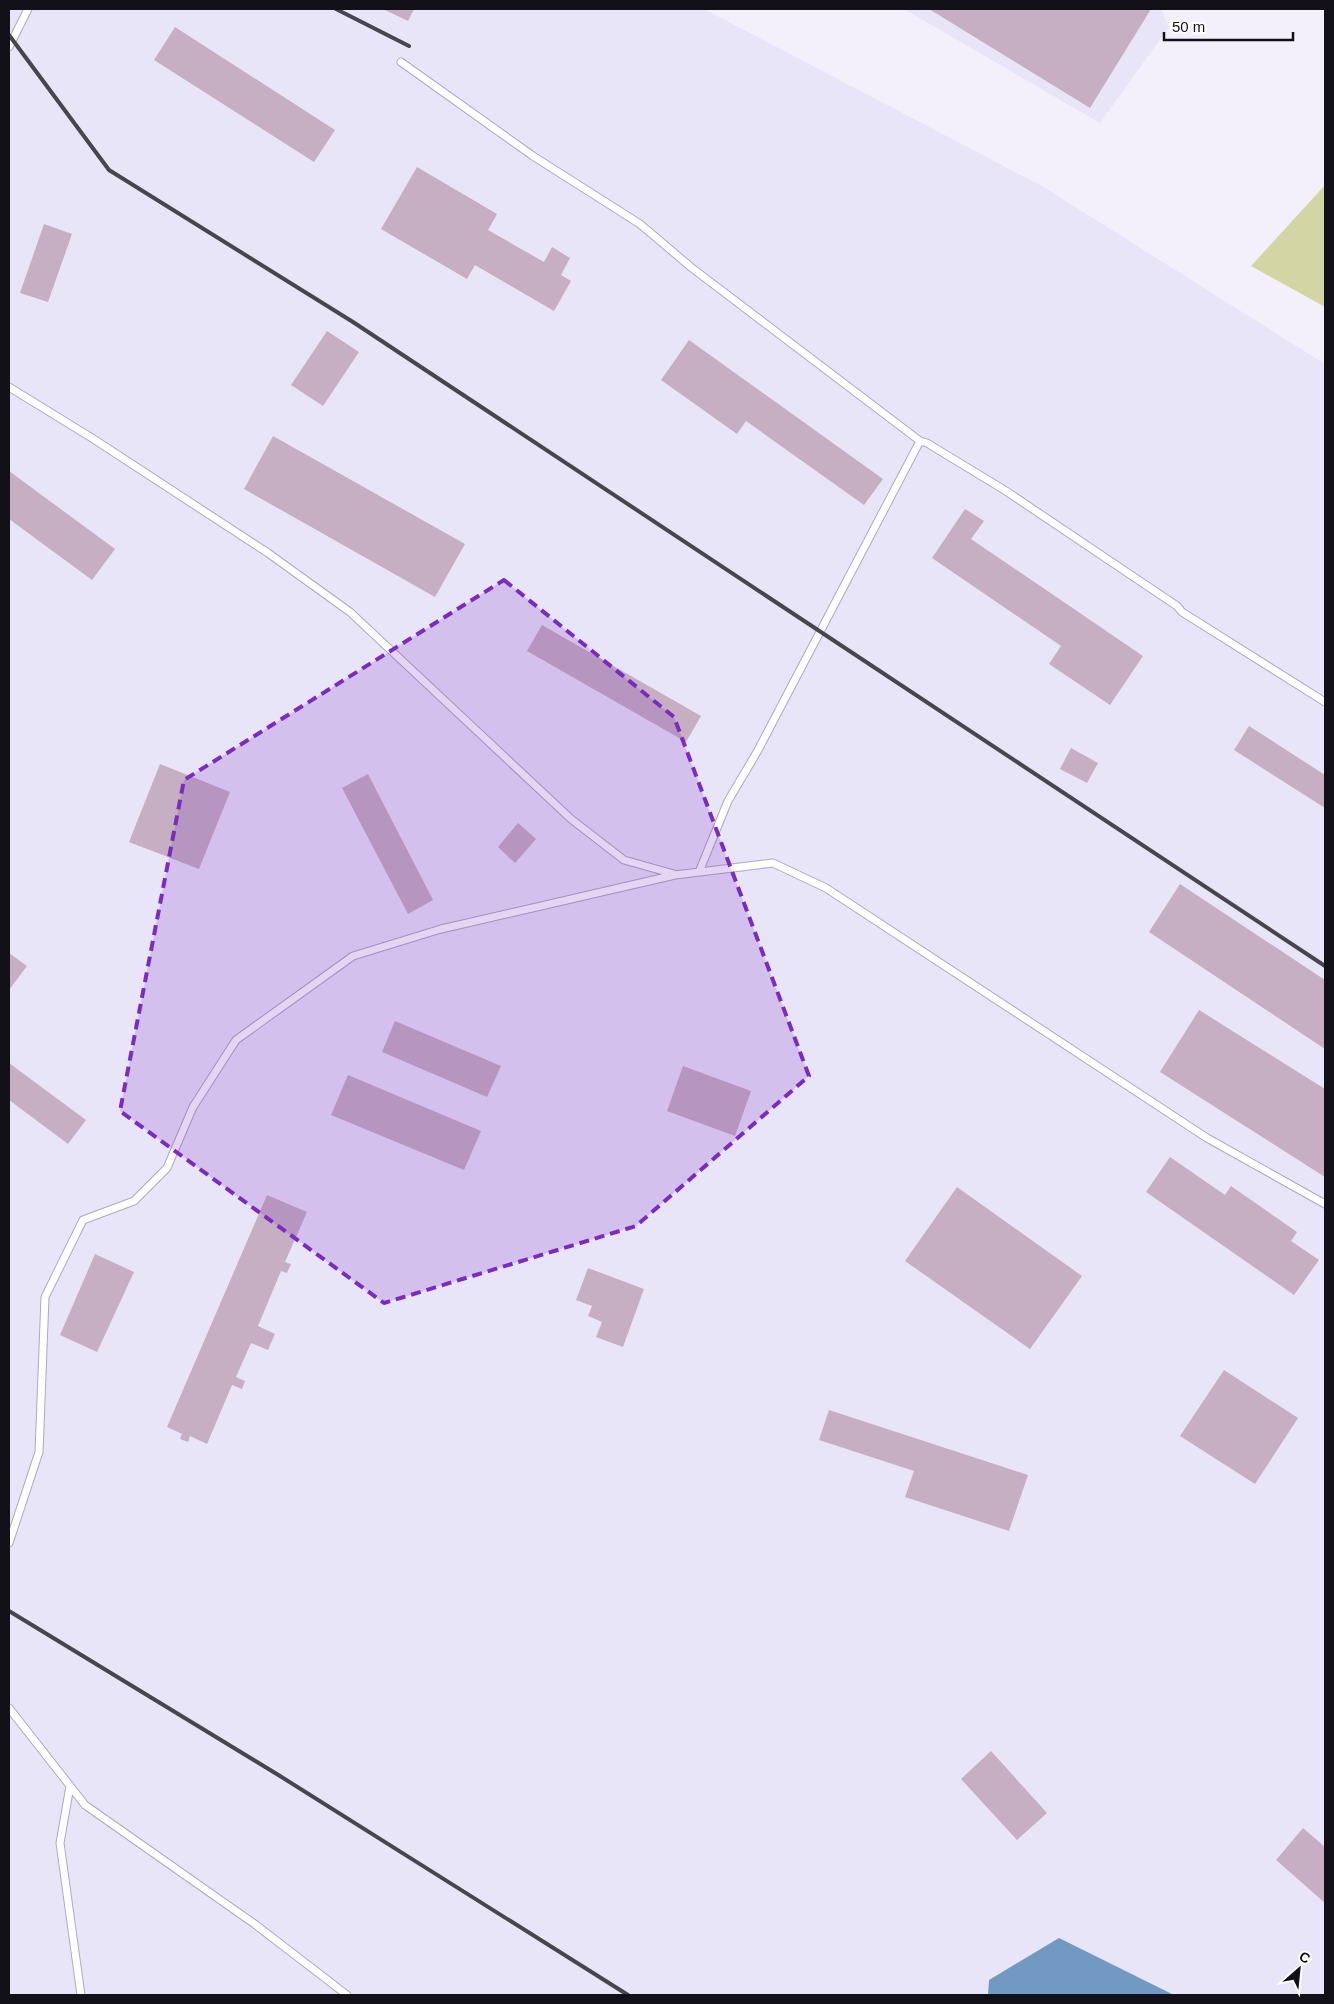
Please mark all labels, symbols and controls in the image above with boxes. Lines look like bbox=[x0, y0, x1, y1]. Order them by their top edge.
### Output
scale bar bbox=[1164, 10, 1293, 42]
text: 50 m bbox=[1172, 18, 1205, 35]
north arrow bbox=[1274, 1944, 1324, 1994]
text: С bbox=[1297, 1948, 1313, 1967]

